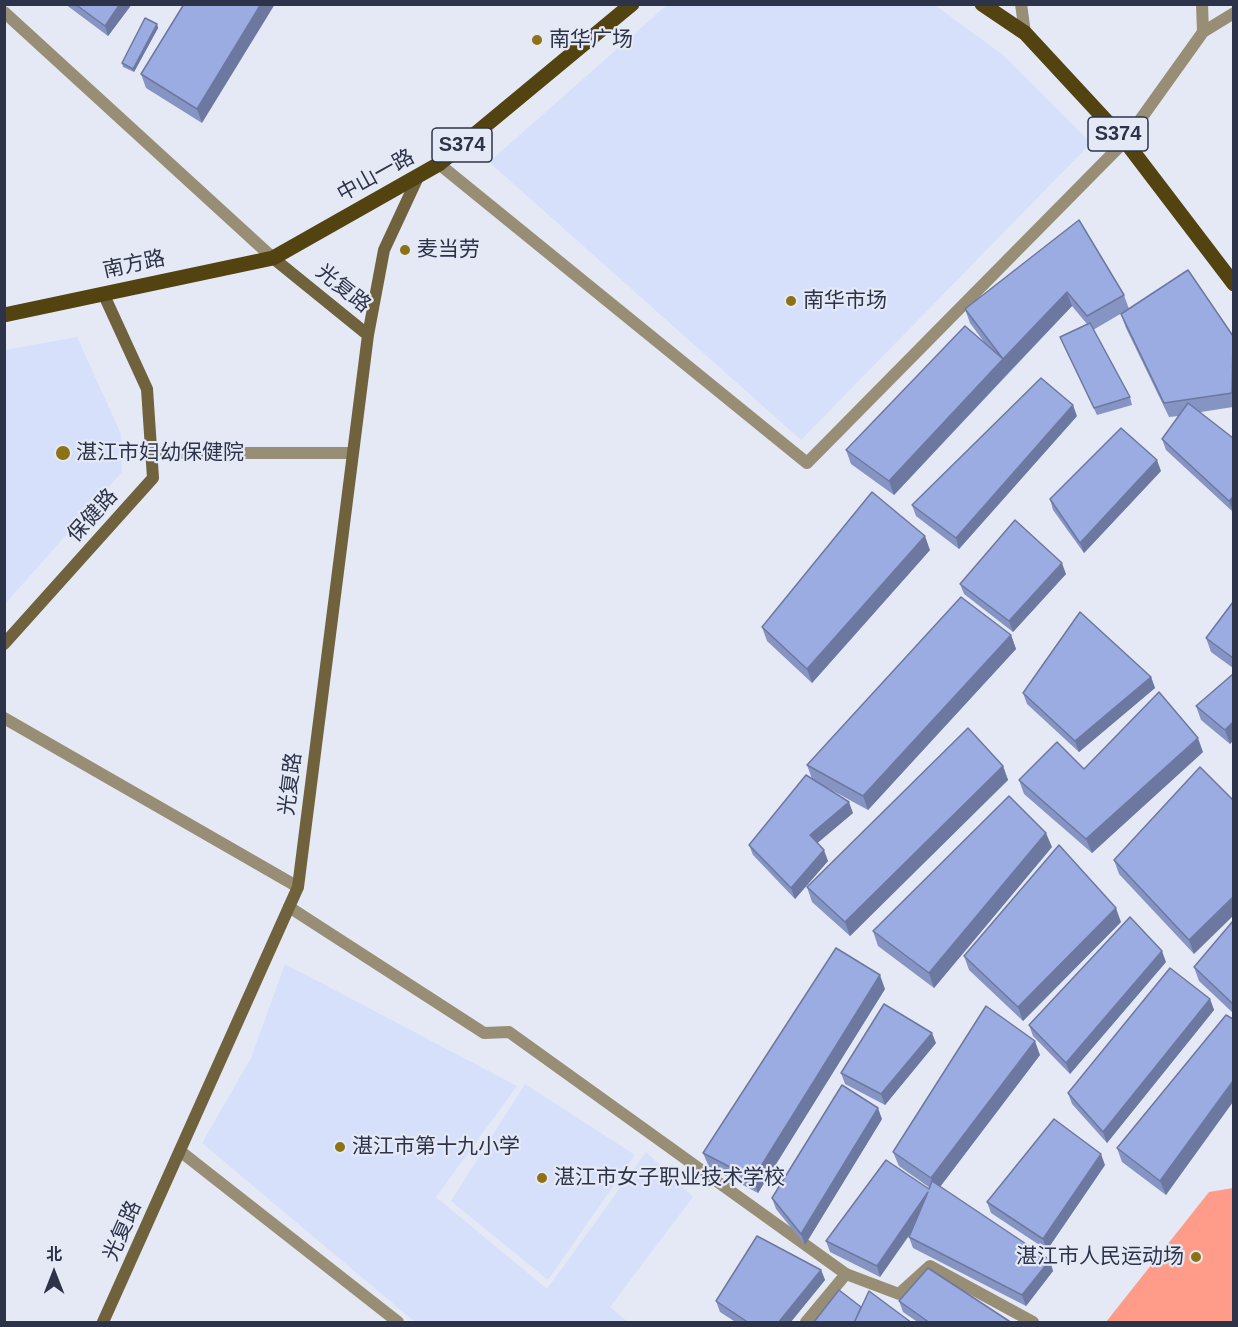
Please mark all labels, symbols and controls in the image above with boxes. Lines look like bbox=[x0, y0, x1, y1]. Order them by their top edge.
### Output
place label: 南华广场 bbox=[549, 27, 633, 53]
marker: 南华广场 bbox=[530, 33, 544, 47]
road number: S374 bbox=[1088, 117, 1148, 151]
road number: S374 bbox=[432, 128, 492, 162]
street label: 中山一路 bbox=[333, 145, 419, 207]
place label: 麦当劳 bbox=[417, 237, 480, 263]
marker: 麦当劳 bbox=[398, 243, 412, 257]
street label: 南方路 bbox=[101, 246, 167, 284]
street label: 光复路 bbox=[311, 259, 375, 319]
place label: 南华市场 bbox=[803, 288, 887, 314]
marker: 南华市场 bbox=[784, 294, 798, 308]
place label: 湛江市妇幼保健院 bbox=[76, 440, 244, 466]
marker: 湛江市妇幼保健院 bbox=[54, 444, 72, 462]
street label: 保健路 bbox=[63, 484, 123, 548]
street label: 光复路 bbox=[275, 751, 307, 817]
place label: 湛江市第十九小学 bbox=[352, 1134, 520, 1160]
marker: 湛江市第十九小学 bbox=[333, 1140, 347, 1154]
place label: 湛江市女子职业技术学校 bbox=[554, 1165, 785, 1191]
marker: 湛江市女子职业技术学校 bbox=[535, 1171, 549, 1185]
street label: 光复路 bbox=[99, 1197, 147, 1265]
north arrow bbox=[24, 1243, 84, 1303]
place label: 湛江市人民运动场 bbox=[1016, 1244, 1184, 1270]
text: 北 bbox=[46, 1246, 62, 1263]
marker: 湛江市人民运动场 bbox=[1189, 1250, 1203, 1264]

